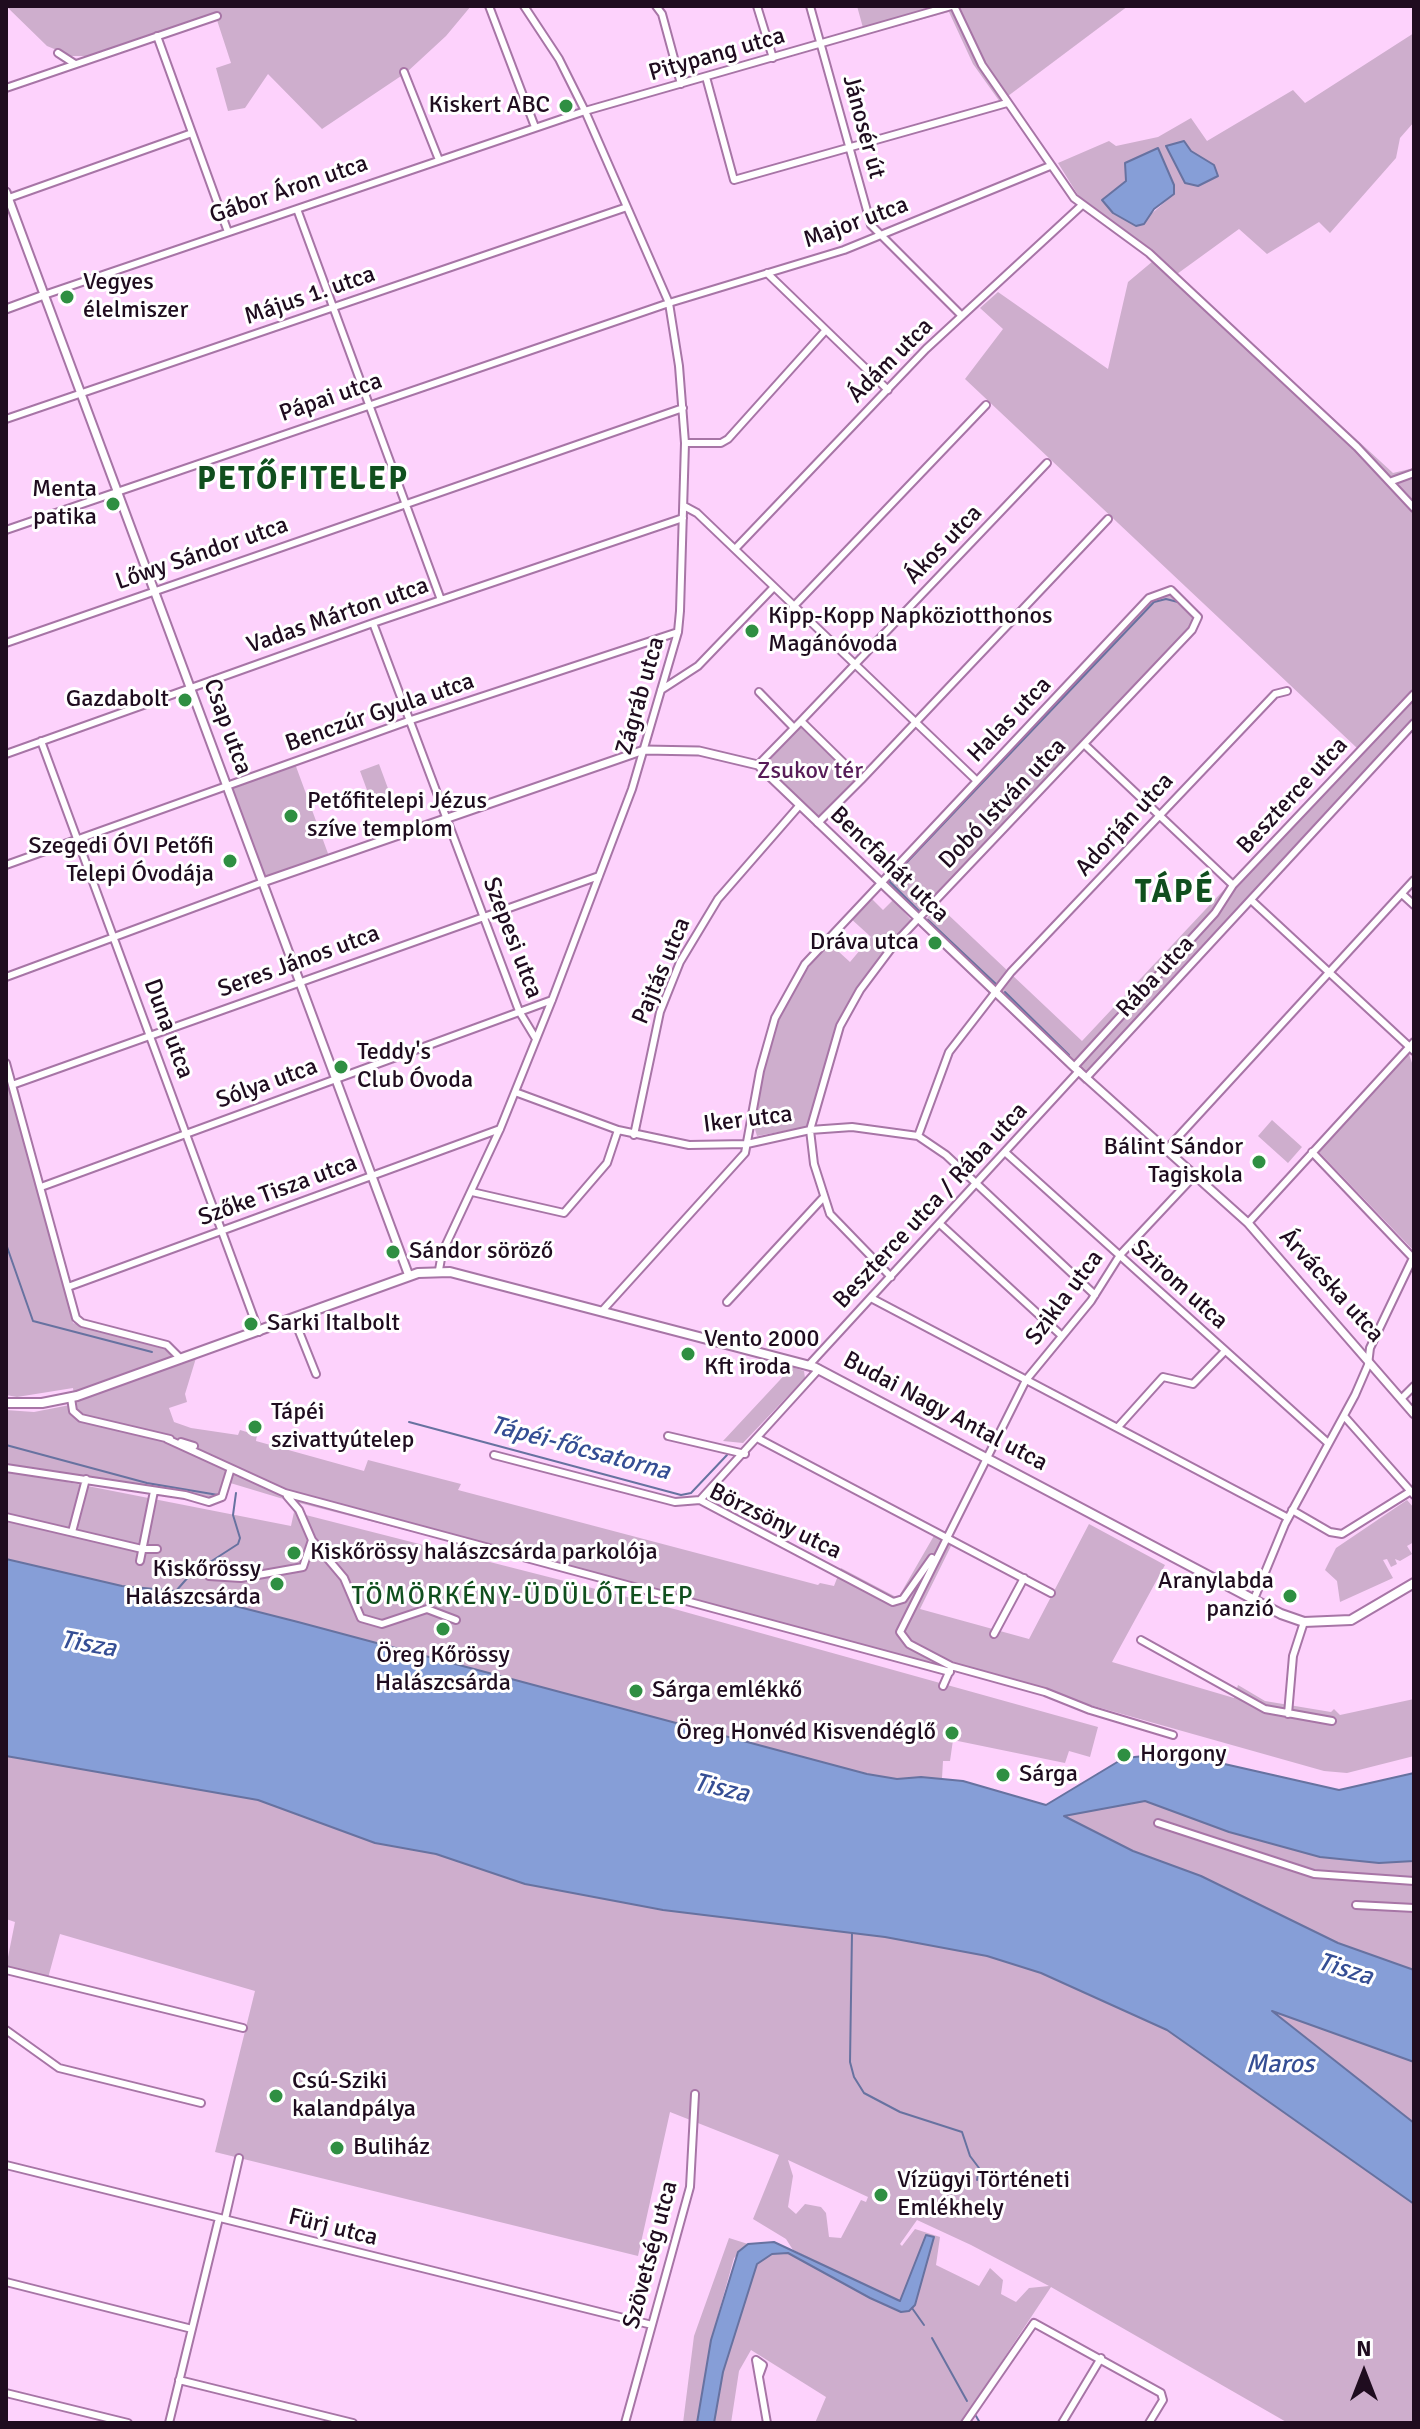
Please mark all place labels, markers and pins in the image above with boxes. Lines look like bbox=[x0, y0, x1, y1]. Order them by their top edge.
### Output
place label: Kiskert ABC bbox=[429, 92, 550, 120]
marker: Kiskert ABC bbox=[557, 97, 575, 115]
place label: Vegyes élelmiszer bbox=[83, 269, 188, 325]
marker: Vegyes élelmiszer bbox=[58, 288, 76, 306]
place label: Menta patika bbox=[32, 476, 97, 532]
marker: Menta patika bbox=[104, 495, 122, 513]
place label: Kipp-Kopp Napköziotthonos Magánóvoda bbox=[768, 603, 1053, 659]
marker: Kipp-Kopp Napköziotthonos Magánóvoda bbox=[743, 622, 761, 640]
place label: Gazdabolt bbox=[66, 686, 169, 714]
marker: Gazdabolt bbox=[176, 691, 194, 709]
place label: Petőfitelepi Jézus szíve templom bbox=[307, 788, 487, 844]
marker: Petőfitelepi Jézus szíve templom bbox=[282, 807, 300, 825]
place label: Szegedi ÓVI Petőfi Telepi Óvodája bbox=[28, 833, 214, 889]
marker: Szegedi ÓVI Petőfi Telepi Óvodája bbox=[221, 852, 239, 870]
place label: Dráva utca bbox=[810, 929, 919, 957]
marker: Dráva utca bbox=[926, 934, 944, 952]
place label: Teddy's Club Óvoda bbox=[357, 1039, 473, 1095]
marker: Teddy's Club Óvoda bbox=[332, 1058, 350, 1076]
place label: Bálint Sándor Tagiskola bbox=[1103, 1134, 1243, 1190]
marker: Bálint Sándor Tagiskola bbox=[1250, 1153, 1268, 1171]
place label: Sándor söröző bbox=[409, 1238, 553, 1266]
marker: Sándor söröző bbox=[384, 1243, 402, 1261]
place label: Sarki Italbolt bbox=[267, 1310, 400, 1338]
marker: Sarki Italbolt bbox=[242, 1315, 260, 1333]
place label: Vento 2000 Kft iroda bbox=[704, 1326, 819, 1382]
marker: Vento 2000 Kft iroda bbox=[679, 1345, 697, 1363]
place label: Tápéi szivattyútelep bbox=[271, 1399, 414, 1455]
marker: Tápéi szivattyútelep bbox=[246, 1418, 264, 1436]
place label: Kiskőrössy halászcsárda parkolója bbox=[310, 1539, 658, 1567]
marker: Kiskőrössy halászcsárda parkolója bbox=[285, 1544, 303, 1562]
place label: Kiskőrössy Halászcsárda bbox=[125, 1556, 261, 1612]
place label: Aranylabda panzió bbox=[1158, 1568, 1274, 1624]
marker: Kiskőrössy Halászcsárda bbox=[268, 1575, 286, 1593]
marker: Aranylabda panzió bbox=[1281, 1587, 1299, 1605]
marker: Öreg Kőrössy Halászcsárda bbox=[434, 1620, 452, 1638]
place label: Öreg Kőrössy Halászcsárda bbox=[375, 1642, 511, 1698]
place label: Sárga emlékkő bbox=[652, 1677, 802, 1705]
marker: Sárga emlékkő bbox=[627, 1682, 645, 1700]
place label: Öreg Honvéd Kisvendéglő bbox=[676, 1719, 936, 1747]
marker: Öreg Honvéd Kisvendéglő bbox=[943, 1724, 961, 1742]
place label: Horgony bbox=[1140, 1741, 1226, 1769]
marker: Horgony bbox=[1115, 1746, 1133, 1764]
place label: Sárga bbox=[1019, 1761, 1078, 1789]
marker: Sárga bbox=[994, 1766, 1012, 1784]
place label: Csú-Sziki kalandpálya bbox=[292, 2068, 416, 2124]
marker: Csú-Sziki kalandpálya bbox=[267, 2087, 285, 2105]
place label: Buliház bbox=[353, 2134, 430, 2162]
marker: Buliház bbox=[328, 2139, 346, 2157]
place label: Vízügyi Történeti Emlékhely bbox=[897, 2167, 1070, 2223]
marker: Vízügyi Történeti Emlékhely bbox=[872, 2186, 890, 2204]

